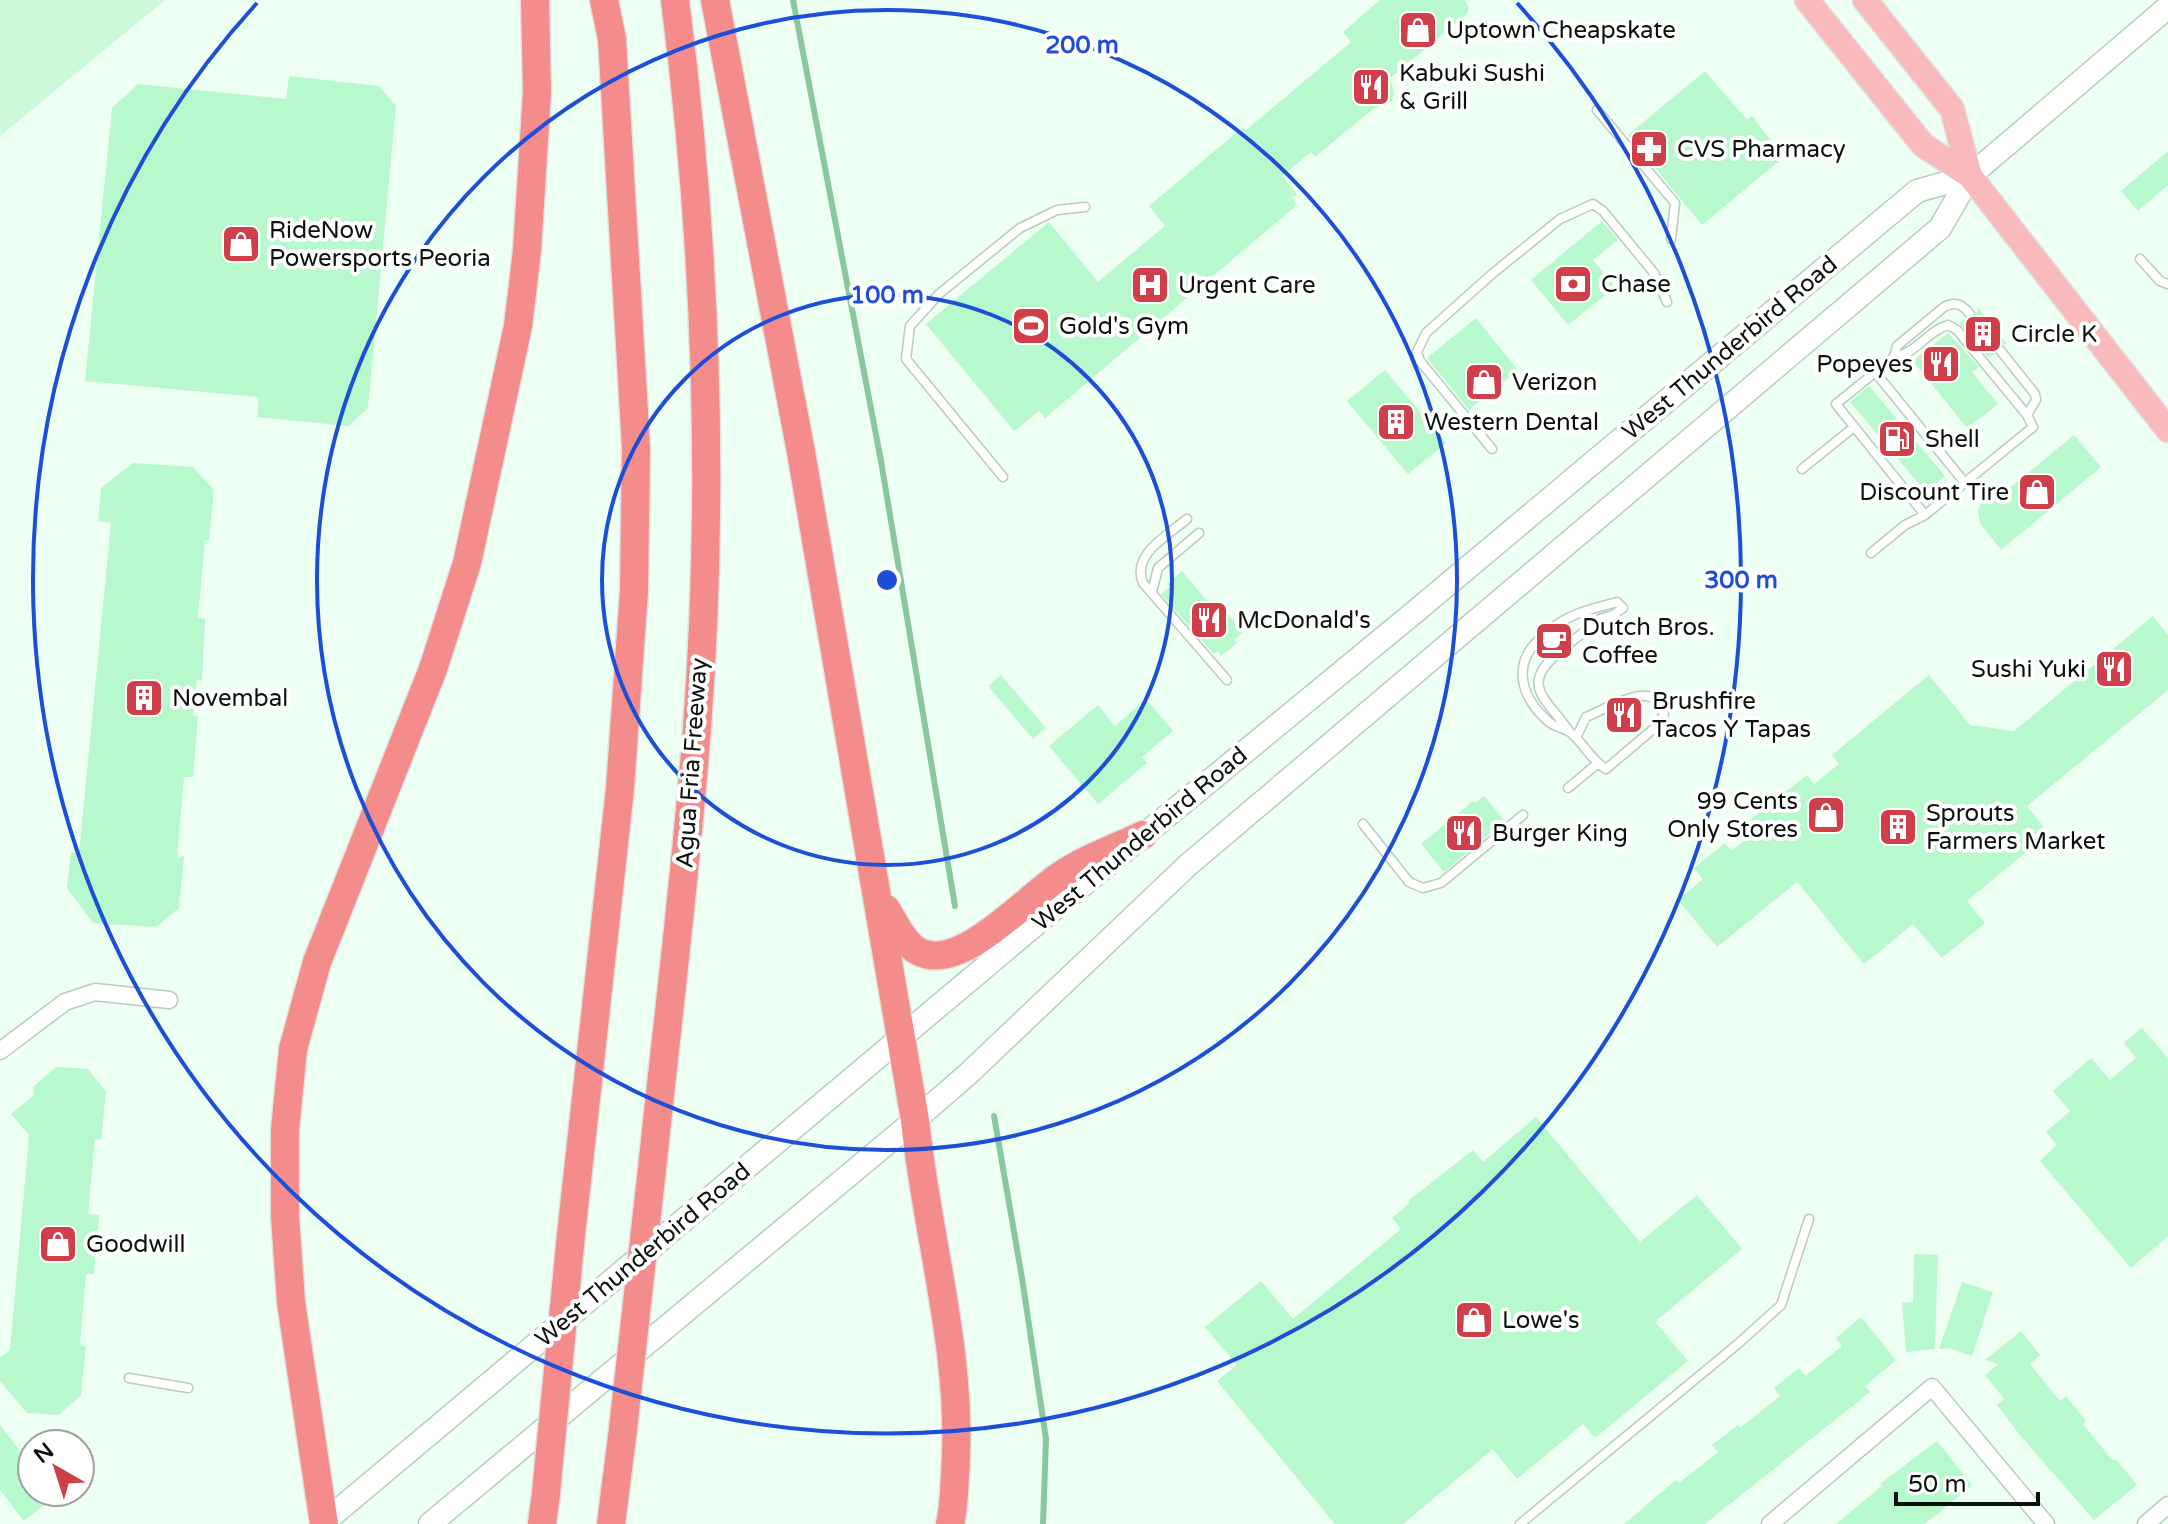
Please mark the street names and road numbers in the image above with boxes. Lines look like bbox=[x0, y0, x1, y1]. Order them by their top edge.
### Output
street label: West Thunderbird Road bbox=[1617, 250, 1843, 446]
street label: Agua Fria Freeway bbox=[670, 657, 714, 869]
street label: West Thunderbird Road bbox=[1027, 741, 1253, 937]
street label: West Thunderbird Road bbox=[530, 1157, 756, 1353]

